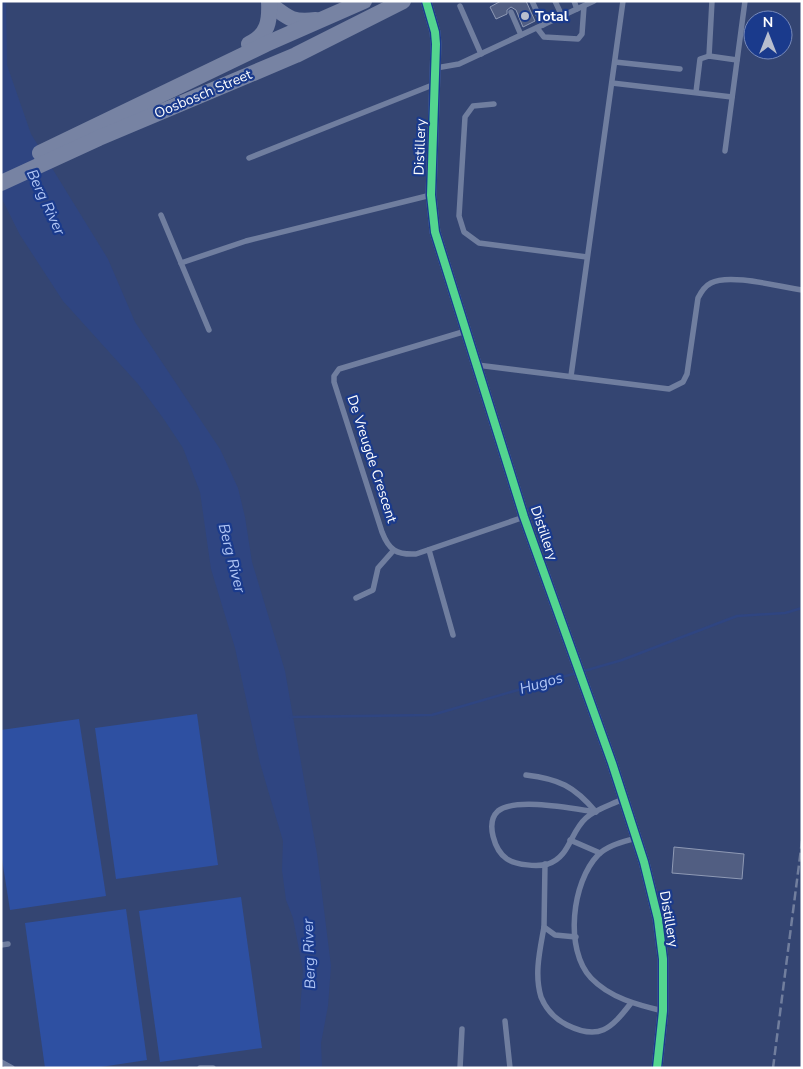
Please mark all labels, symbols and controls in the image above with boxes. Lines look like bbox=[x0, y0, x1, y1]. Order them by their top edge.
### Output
place label: Total bbox=[535, 7, 569, 26]
marker: Total bbox=[519, 10, 531, 22]
north arrow bbox=[743, 10, 793, 60]
text: N bbox=[763, 13, 773, 32]
street label: Oosbosch Street bbox=[151, 65, 255, 123]
street label: Distillery bbox=[410, 118, 431, 176]
water label: Berg River bbox=[22, 166, 70, 239]
street label: De Vreugde Crescent bbox=[342, 393, 402, 525]
street label: Distillery bbox=[526, 503, 562, 564]
water label: Berg River bbox=[214, 521, 250, 595]
water label: Hugos bbox=[517, 667, 565, 699]
street label: Distillery bbox=[655, 889, 683, 949]
water label: Berg River bbox=[298, 918, 320, 990]

